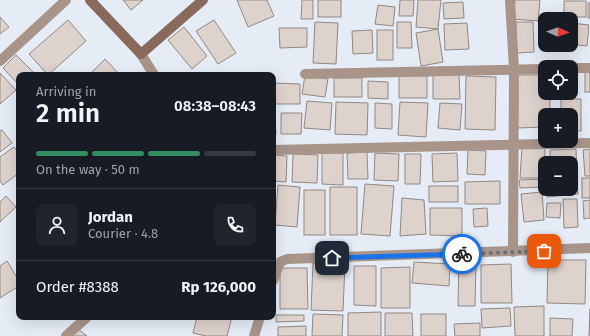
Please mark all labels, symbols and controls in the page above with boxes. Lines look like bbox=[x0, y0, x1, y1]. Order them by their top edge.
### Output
north arrow bbox=[538, 12, 578, 52]
map controls bbox=[538, 12, 578, 196]
button: locate bbox=[538, 60, 578, 100]
text: Arriving in bbox=[36, 84, 96, 99]
text: 08:38–08:43 bbox=[174, 97, 256, 115]
text: 2 min bbox=[36, 98, 100, 129]
button: + bbox=[538, 108, 578, 148]
button: − bbox=[538, 156, 578, 196]
text: On the way · 50 m bbox=[36, 162, 140, 177]
button: person bbox=[36, 204, 78, 246]
button: phone bbox=[214, 204, 256, 246]
text: Jordan bbox=[88, 208, 133, 226]
text: Courier · 4.8 bbox=[88, 226, 158, 241]
courier bbox=[442, 234, 482, 274]
pin bbox=[527, 234, 561, 268]
icon: bag bbox=[533, 240, 555, 262]
pin bbox=[315, 241, 349, 275]
icon: bike bbox=[451, 243, 473, 265]
icon: home bbox=[321, 247, 343, 269]
text: Order #8388 bbox=[36, 278, 119, 296]
text: Rp 126,000 bbox=[181, 278, 256, 296]

